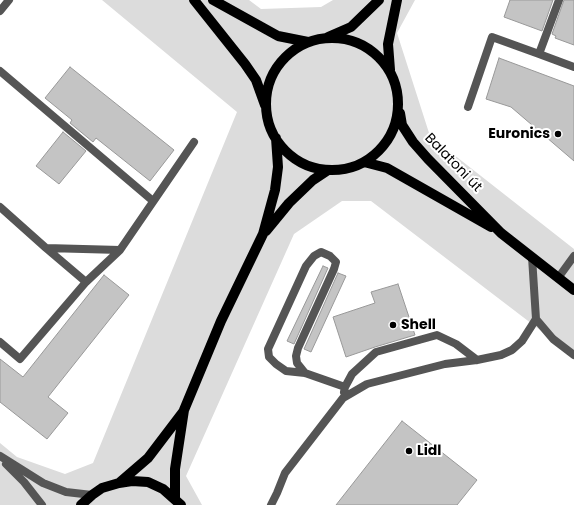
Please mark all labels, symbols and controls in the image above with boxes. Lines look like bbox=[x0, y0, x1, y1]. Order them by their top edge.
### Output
place label: Euronics bbox=[488, 126, 550, 142]
marker: Euronics bbox=[553, 129, 563, 139]
street label: Balatoni út bbox=[421, 130, 485, 196]
place label: Shell bbox=[401, 317, 436, 333]
marker: Shell bbox=[388, 320, 398, 330]
place label: Lidl bbox=[417, 443, 441, 459]
marker: Lidl bbox=[404, 446, 414, 456]

